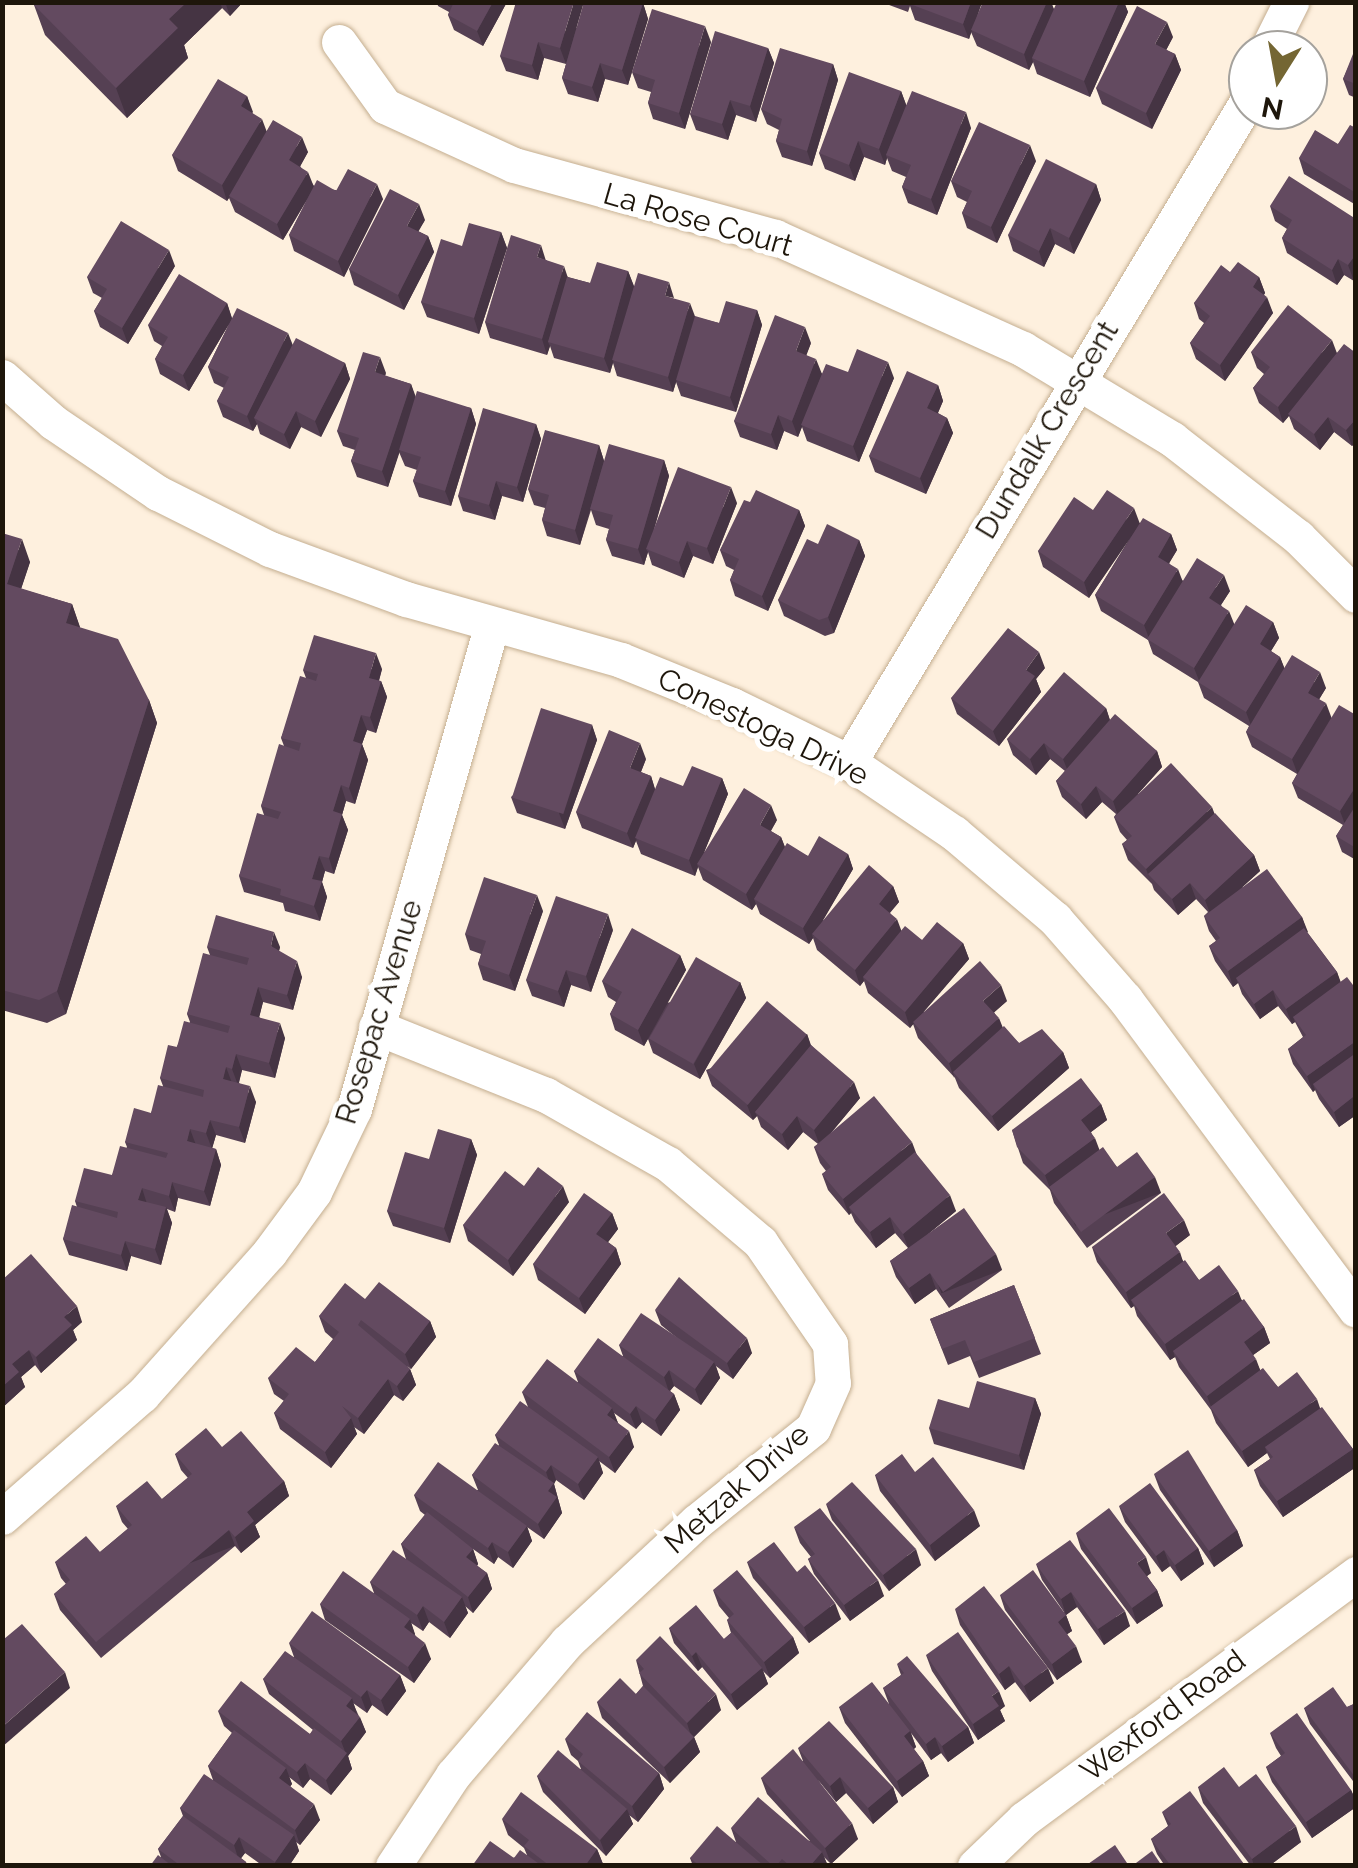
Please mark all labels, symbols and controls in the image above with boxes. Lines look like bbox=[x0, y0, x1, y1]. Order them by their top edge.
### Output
north arrow bbox=[1228, 30, 1328, 130]
text: N bbox=[1259, 90, 1286, 126]
street label: La Rose Court bbox=[599, 176, 797, 264]
street label: Dundalk Crescent bbox=[968, 315, 1126, 545]
street label: Conestoga Drive bbox=[652, 660, 874, 794]
street label: Rosepac Avenue bbox=[328, 895, 430, 1129]
street label: Metzak Drive bbox=[657, 1416, 817, 1562]
street label: Wexford Road bbox=[1073, 1642, 1253, 1790]

